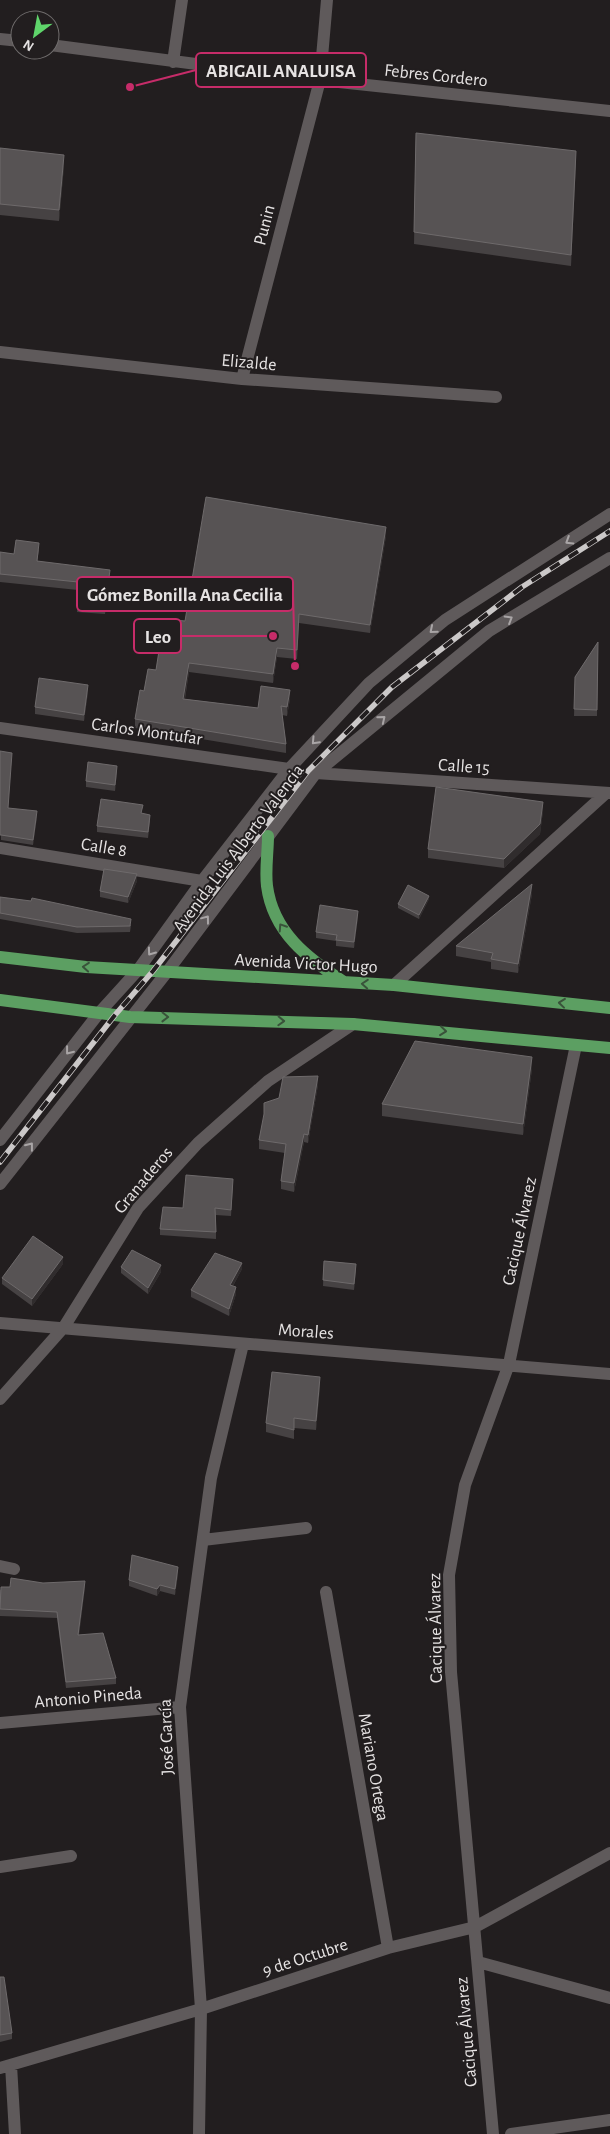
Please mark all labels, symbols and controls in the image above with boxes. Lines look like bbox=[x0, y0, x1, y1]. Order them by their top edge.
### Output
north arrow bbox=[10, 10, 60, 60]
text: N bbox=[21, 37, 36, 54]
callout: ABIGAIL ANALUISA bbox=[196, 53, 366, 87]
text: ABIGAIL ANALUISA bbox=[206, 62, 356, 81]
street label: Febres Cordero bbox=[383, 62, 489, 90]
street label: Punin bbox=[251, 203, 279, 247]
street label: Elizalde bbox=[221, 352, 277, 374]
one-way arrow bbox=[565, 534, 574, 544]
callout: Gómez Bonilla Ana Cecilia bbox=[77, 577, 293, 611]
text: Gómez Bonilla Ana Cecilia bbox=[87, 586, 283, 605]
one-way arrow bbox=[504, 615, 513, 625]
callout: Leo bbox=[134, 619, 181, 653]
one-way arrow bbox=[430, 624, 439, 632]
text: Leo bbox=[145, 628, 171, 647]
street label: Carlos Montufar bbox=[90, 715, 204, 749]
one-way arrow bbox=[376, 715, 385, 724]
one-way arrow bbox=[312, 735, 321, 744]
street label: Calle 15 bbox=[438, 756, 490, 778]
street label: Avenida Luis Alberto Valencia bbox=[170, 761, 308, 936]
street label: Calle 8 bbox=[80, 835, 128, 861]
one-way arrow bbox=[200, 915, 209, 925]
one-way arrow bbox=[279, 923, 288, 932]
one-way arrow bbox=[148, 946, 157, 956]
street label: Avenida Victor Hugo bbox=[234, 951, 378, 977]
one-way arrow bbox=[82, 962, 90, 973]
one-way arrow bbox=[361, 978, 369, 989]
one-way arrow bbox=[557, 998, 565, 1009]
one-way arrow bbox=[161, 1012, 169, 1023]
one-way arrow bbox=[277, 1015, 285, 1026]
one-way arrow bbox=[439, 1025, 447, 1036]
one-way arrow bbox=[66, 1045, 75, 1055]
one-way arrow bbox=[24, 1142, 33, 1152]
street label: Granaderos bbox=[111, 1144, 177, 1217]
street label: Cacique Álvarez bbox=[497, 1175, 540, 1287]
street label: Morales bbox=[277, 1321, 334, 1343]
street label: Cacique Álvarez bbox=[423, 1573, 446, 1683]
street label: Antonio Pineda bbox=[33, 1684, 143, 1712]
street label: José García bbox=[157, 1699, 177, 1775]
street label: Mariano Ortega bbox=[355, 1712, 391, 1823]
street label: 9 de Octubre bbox=[260, 1936, 350, 1980]
street label: Cacique Álvarez bbox=[450, 1976, 481, 2088]

